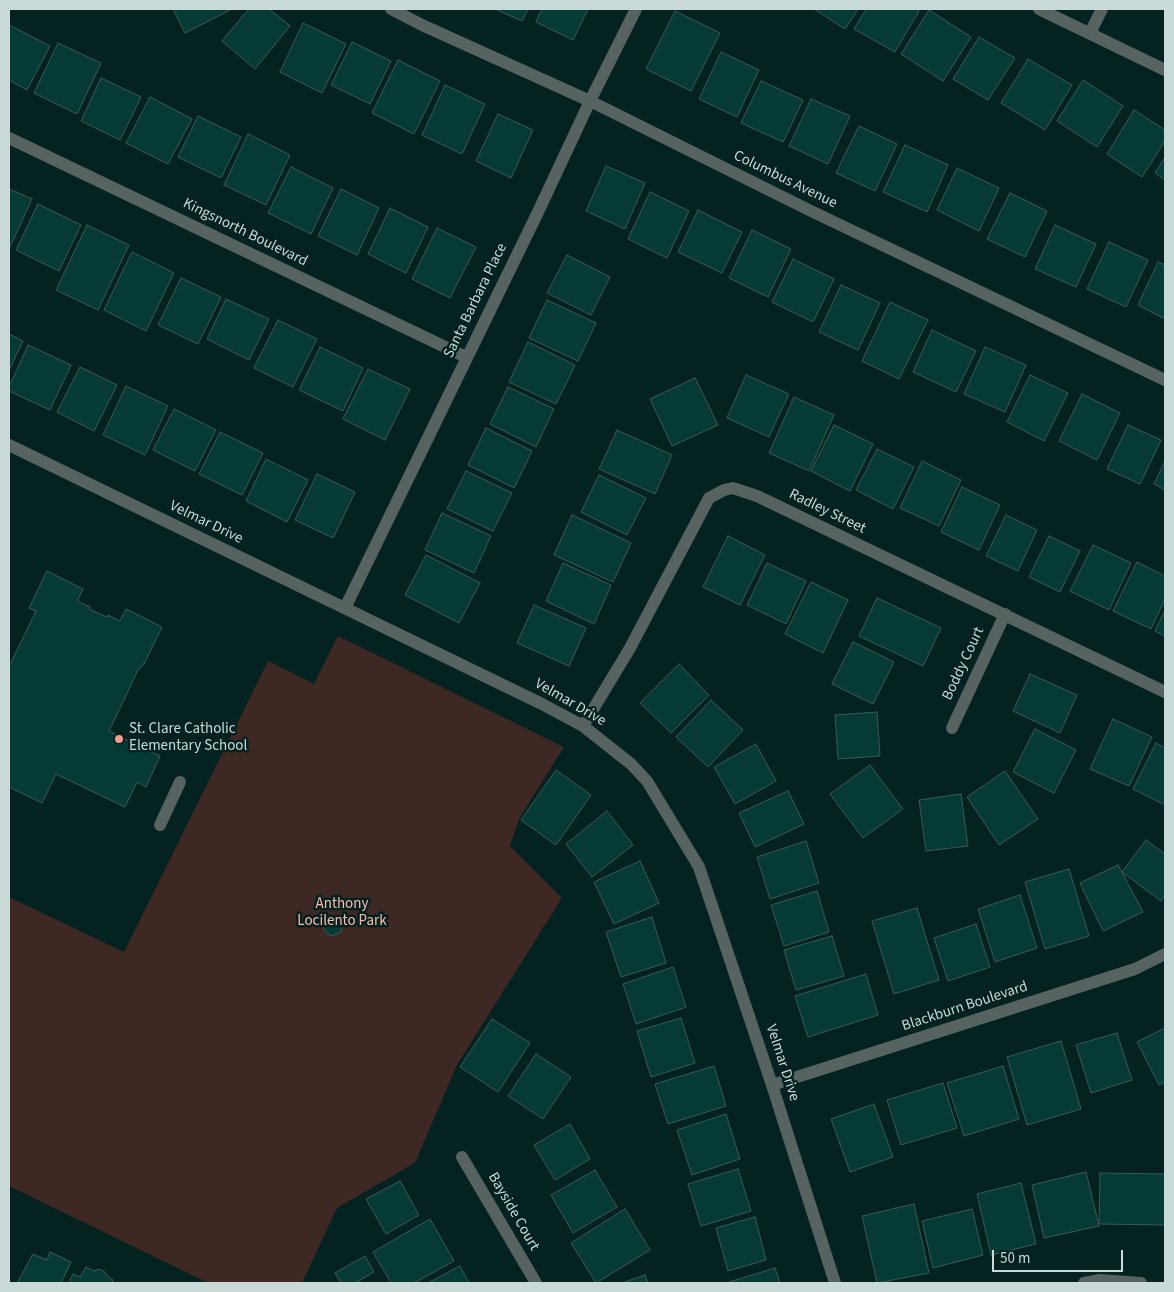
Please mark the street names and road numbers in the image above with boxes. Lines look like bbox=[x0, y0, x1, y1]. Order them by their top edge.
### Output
street label: Columbus Avenue bbox=[730, 147, 840, 213]
street label: Kingsnorth Boulevard bbox=[180, 195, 310, 271]
street label: Santa Barbara Place bbox=[440, 241, 512, 361]
street label: Radley Street bbox=[786, 486, 868, 538]
street label: Velmar Drive bbox=[166, 497, 246, 549]
street label: Boddy Court bbox=[939, 625, 989, 703]
street label: Velmar Drive bbox=[531, 675, 609, 731]
street label: Blackburn Boulevard bbox=[900, 978, 1030, 1036]
street label: Velmar Drive bbox=[761, 1022, 803, 1104]
street label: Bayside Court bbox=[483, 1170, 543, 1254]

